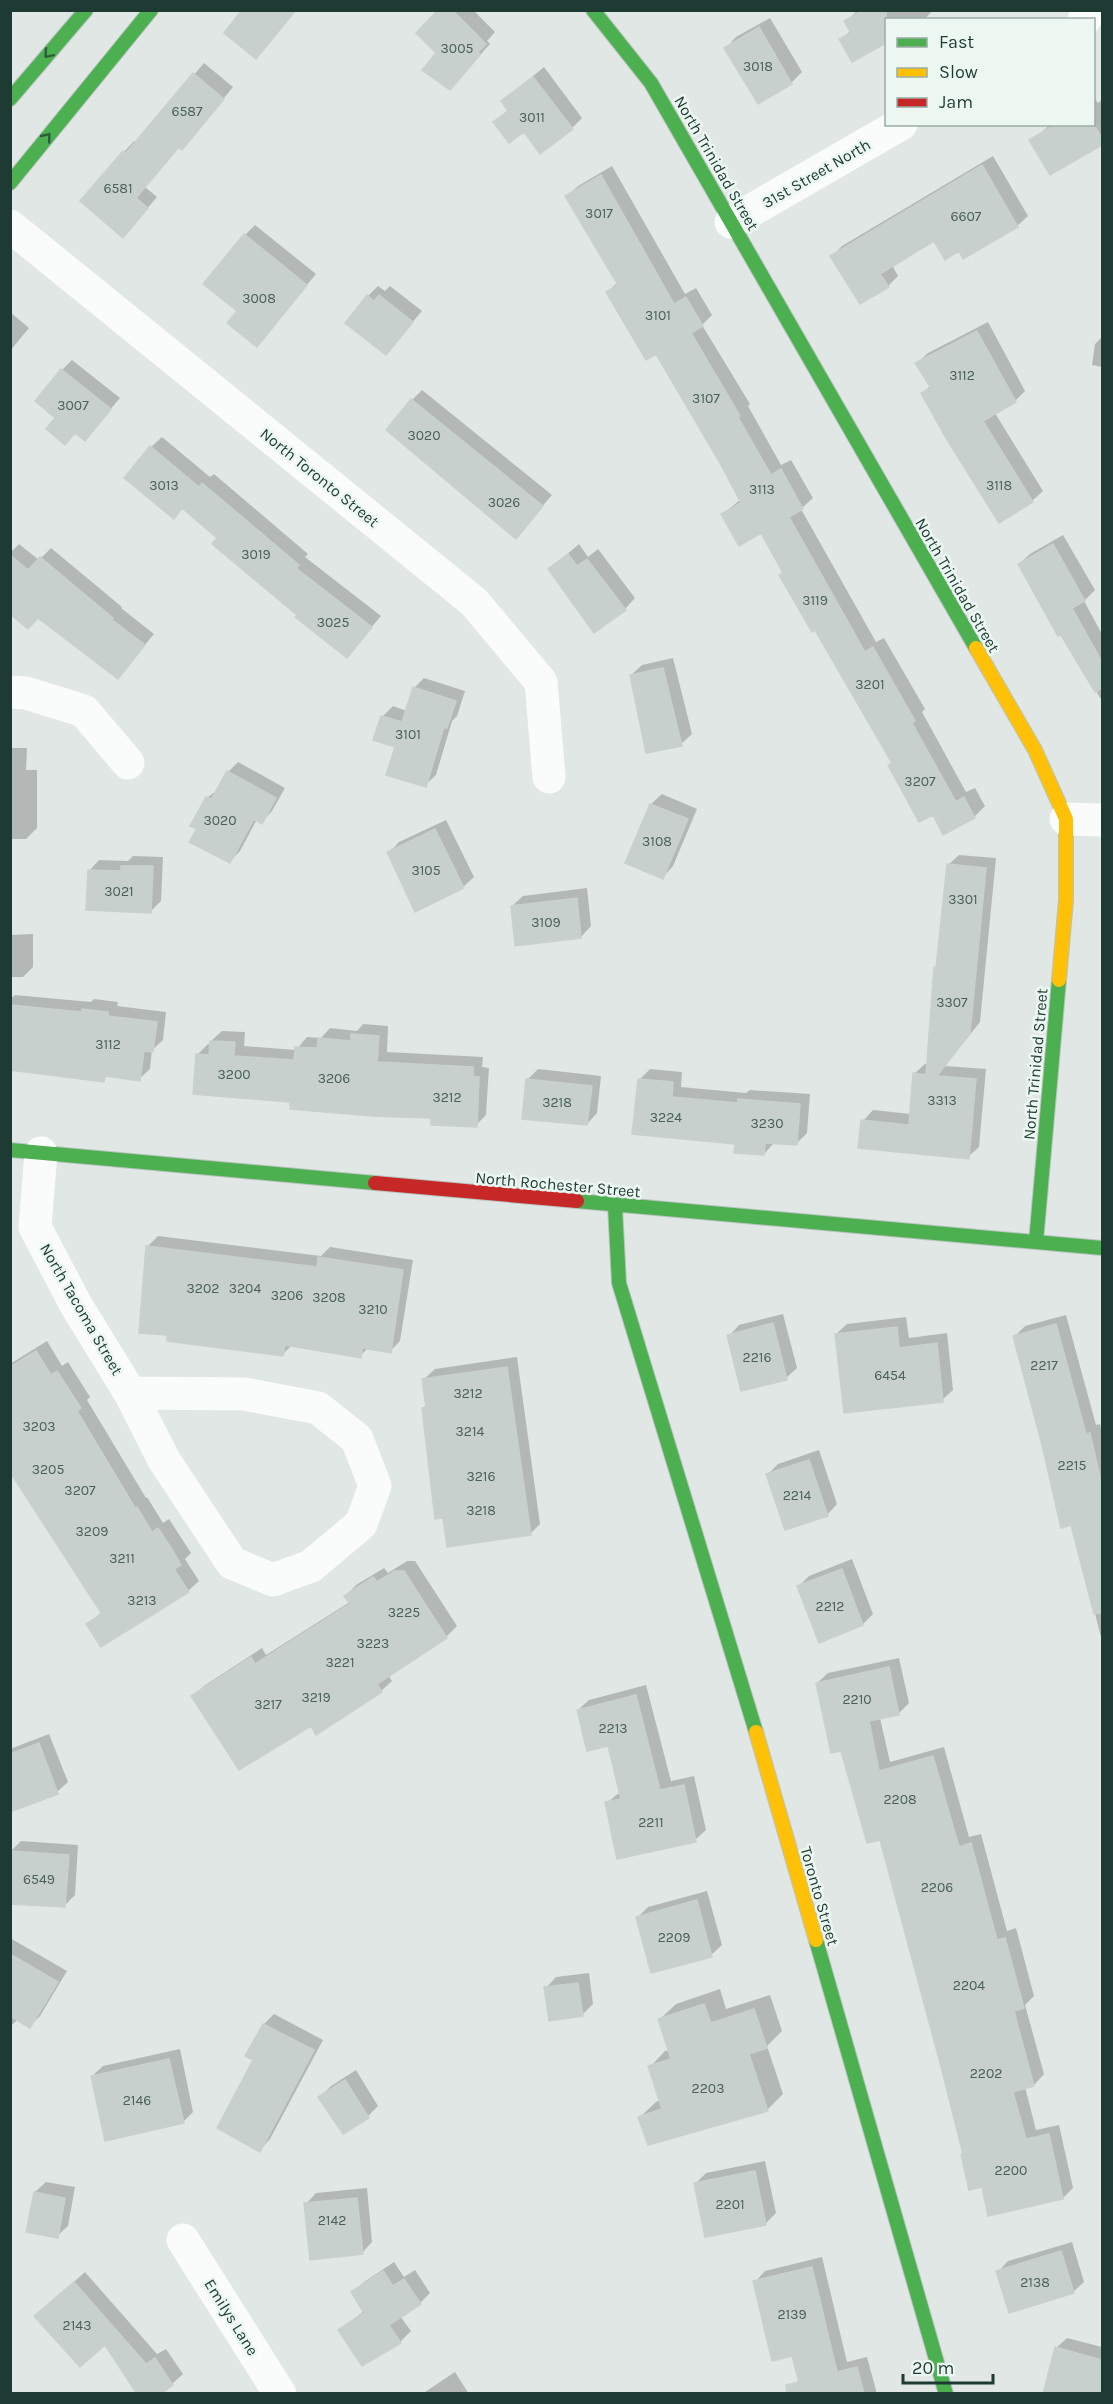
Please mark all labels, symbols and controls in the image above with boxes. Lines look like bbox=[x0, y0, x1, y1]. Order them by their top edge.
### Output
legend bbox=[885, 18, 1095, 126]
text: Fast bbox=[939, 31, 974, 53]
house number: 3005 bbox=[441, 40, 473, 57]
one-way arrow bbox=[44, 48, 55, 58]
house number: 3018 bbox=[743, 58, 773, 75]
text: Slow bbox=[939, 61, 978, 83]
text: Jam bbox=[939, 91, 973, 113]
street label: North Trinidad Street bbox=[670, 93, 763, 234]
house number: 6587 bbox=[171, 103, 203, 120]
house number: 3011 bbox=[519, 109, 545, 126]
one-way arrow bbox=[40, 133, 51, 144]
street label: 31st Street North bbox=[759, 135, 874, 212]
house number: 6581 bbox=[103, 180, 133, 197]
house number: 3017 bbox=[585, 205, 613, 222]
house number: 6607 bbox=[951, 208, 982, 225]
house number: 3008 bbox=[242, 290, 276, 307]
house number: 3101 bbox=[645, 307, 671, 324]
house number: 3112 bbox=[949, 367, 975, 384]
house number: 3107 bbox=[692, 390, 720, 407]
house number: 3007 bbox=[57, 397, 89, 414]
street label: North Toronto Street bbox=[257, 424, 383, 531]
house number: 3020 bbox=[408, 427, 441, 444]
house number: 3013 bbox=[149, 477, 179, 494]
house number: 3118 bbox=[986, 477, 1012, 494]
house number: 3113 bbox=[749, 481, 775, 498]
house number: 3026 bbox=[488, 494, 520, 511]
street label: North Trinidad Street bbox=[911, 515, 1004, 656]
house number: 3019 bbox=[241, 546, 271, 563]
house number: 3119 bbox=[802, 592, 828, 609]
house number: 3025 bbox=[317, 614, 349, 631]
house number: 3201 bbox=[855, 676, 885, 693]
house number: 3101 bbox=[395, 726, 421, 743]
house number: 3207 bbox=[904, 773, 936, 790]
house number: 3020 bbox=[204, 812, 237, 829]
house number: 3108 bbox=[642, 833, 672, 850]
house number: 3105 bbox=[411, 862, 441, 879]
house number: 3021 bbox=[104, 883, 134, 900]
house number: 3301 bbox=[948, 891, 978, 908]
house number: 3109 bbox=[531, 914, 561, 931]
street label: North Trinidad Street bbox=[1019, 987, 1052, 1141]
house number: 3307 bbox=[936, 994, 968, 1011]
house number: 3112 bbox=[95, 1036, 121, 1053]
house number: 3200 bbox=[218, 1066, 251, 1083]
house number: 3206 bbox=[318, 1070, 350, 1087]
house number: 3212 bbox=[432, 1089, 462, 1106]
house number: 3313 bbox=[927, 1092, 957, 1109]
house number: 3218 bbox=[542, 1094, 572, 1111]
house number: 3224 bbox=[650, 1109, 682, 1126]
house number: 3230 bbox=[751, 1115, 783, 1132]
street label: North Rochester Street bbox=[475, 1168, 641, 1201]
street label: North Tacoma Street bbox=[36, 1240, 127, 1378]
house number: 3202 bbox=[187, 1280, 219, 1297]
house number: 3204 bbox=[229, 1280, 261, 1297]
house number: 3206 bbox=[271, 1287, 303, 1304]
house number: 3208 bbox=[312, 1289, 346, 1306]
house number: 3210 bbox=[358, 1301, 388, 1318]
house number: 2216 bbox=[743, 1349, 771, 1366]
house number: 2217 bbox=[1030, 1357, 1058, 1374]
house number: 6454 bbox=[874, 1367, 906, 1384]
house number: 3212 bbox=[453, 1385, 483, 1402]
house number: 3203 bbox=[23, 1418, 55, 1435]
house number: 3214 bbox=[456, 1423, 485, 1440]
house number: 2215 bbox=[1058, 1457, 1086, 1474]
house number: 3205 bbox=[32, 1461, 64, 1478]
house number: 3216 bbox=[466, 1468, 496, 1485]
house number: 3207 bbox=[64, 1482, 96, 1499]
house number: 2214 bbox=[783, 1487, 812, 1504]
house number: 3218 bbox=[466, 1502, 496, 1519]
house number: 3209 bbox=[76, 1523, 108, 1540]
house number: 3211 bbox=[109, 1550, 135, 1567]
house number: 3213 bbox=[127, 1592, 157, 1609]
house number: 2212 bbox=[816, 1598, 844, 1615]
house number: 3225 bbox=[388, 1604, 420, 1621]
house number: 3223 bbox=[357, 1635, 389, 1652]
house number: 3221 bbox=[325, 1654, 355, 1671]
house number: 3219 bbox=[301, 1689, 331, 1706]
house number: 2210 bbox=[842, 1691, 872, 1708]
house number: 3217 bbox=[254, 1696, 282, 1713]
house number: 2213 bbox=[598, 1720, 628, 1737]
house number: 2208 bbox=[883, 1791, 917, 1808]
house number: 2211 bbox=[638, 1814, 664, 1831]
street label: Toronto Street bbox=[796, 1844, 843, 1948]
house number: 6549 bbox=[23, 1871, 55, 1888]
house number: 2206 bbox=[921, 1879, 953, 1896]
house number: 2209 bbox=[658, 1929, 690, 1946]
house number: 2204 bbox=[953, 1977, 985, 1994]
house number: 2202 bbox=[970, 2065, 1002, 2082]
house number: 2203 bbox=[692, 2080, 724, 2097]
house number: 2146 bbox=[123, 2092, 151, 2109]
house number: 2200 bbox=[995, 2162, 1027, 2179]
house number: 2201 bbox=[715, 2196, 745, 2213]
house number: 2142 bbox=[318, 2212, 346, 2229]
house number: 2138 bbox=[1020, 2274, 1050, 2291]
street label: Emilys Lane bbox=[200, 2275, 263, 2359]
house number: 2139 bbox=[777, 2306, 807, 2323]
house number: 2143 bbox=[63, 2317, 91, 2334]
scale bar bbox=[903, 2347, 993, 2385]
text: 20 m bbox=[912, 2357, 954, 2379]

